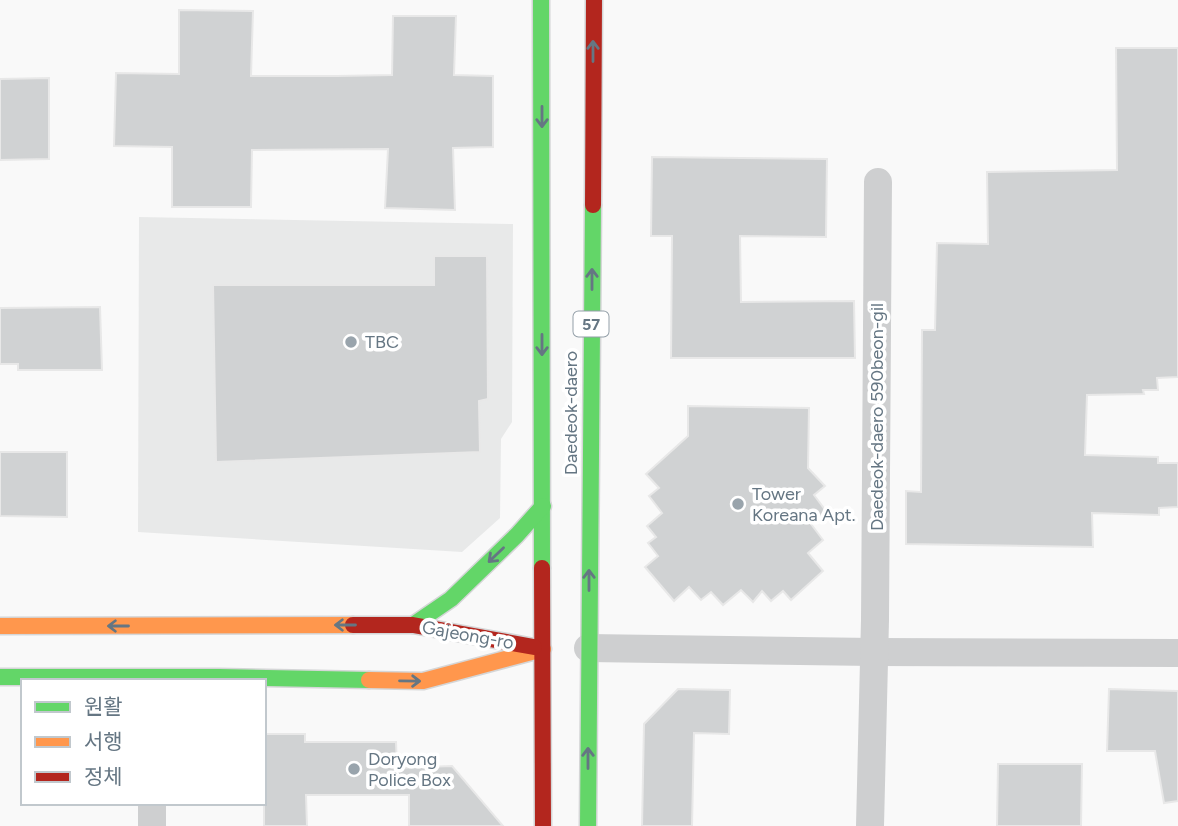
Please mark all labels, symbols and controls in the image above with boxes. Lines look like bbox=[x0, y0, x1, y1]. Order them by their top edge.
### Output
one-way arrow bbox=[587, 40, 600, 63]
one-way arrow bbox=[535, 105, 549, 128]
one-way arrow bbox=[585, 267, 598, 290]
street label: Daedeok-daero 590beon-gil bbox=[866, 303, 888, 531]
road number: 57 bbox=[574, 312, 608, 336]
place label: TBC bbox=[365, 331, 399, 353]
one-way arrow bbox=[535, 333, 549, 356]
marker: TBC bbox=[343, 334, 359, 350]
street label: Daedeok-daero bbox=[560, 351, 582, 475]
place label: Tower Koreana Apt. bbox=[752, 483, 855, 526]
marker: Tower Koreana Apt. bbox=[730, 496, 746, 512]
one-way arrow bbox=[488, 547, 505, 564]
one-way arrow bbox=[582, 568, 596, 591]
street label: Gajeong-ro bbox=[420, 616, 516, 654]
one-way arrow bbox=[334, 618, 357, 632]
one-way arrow bbox=[106, 620, 129, 633]
one-way arrow bbox=[398, 674, 421, 687]
legend bbox=[21, 679, 266, 805]
text: 원활 bbox=[84, 694, 123, 719]
text: 서행 bbox=[84, 729, 123, 754]
one-way arrow bbox=[581, 747, 595, 770]
place label: Doryong Police Box bbox=[368, 748, 451, 791]
marker: Doryong Police Box bbox=[346, 761, 362, 777]
text: 정체 bbox=[84, 764, 123, 789]

